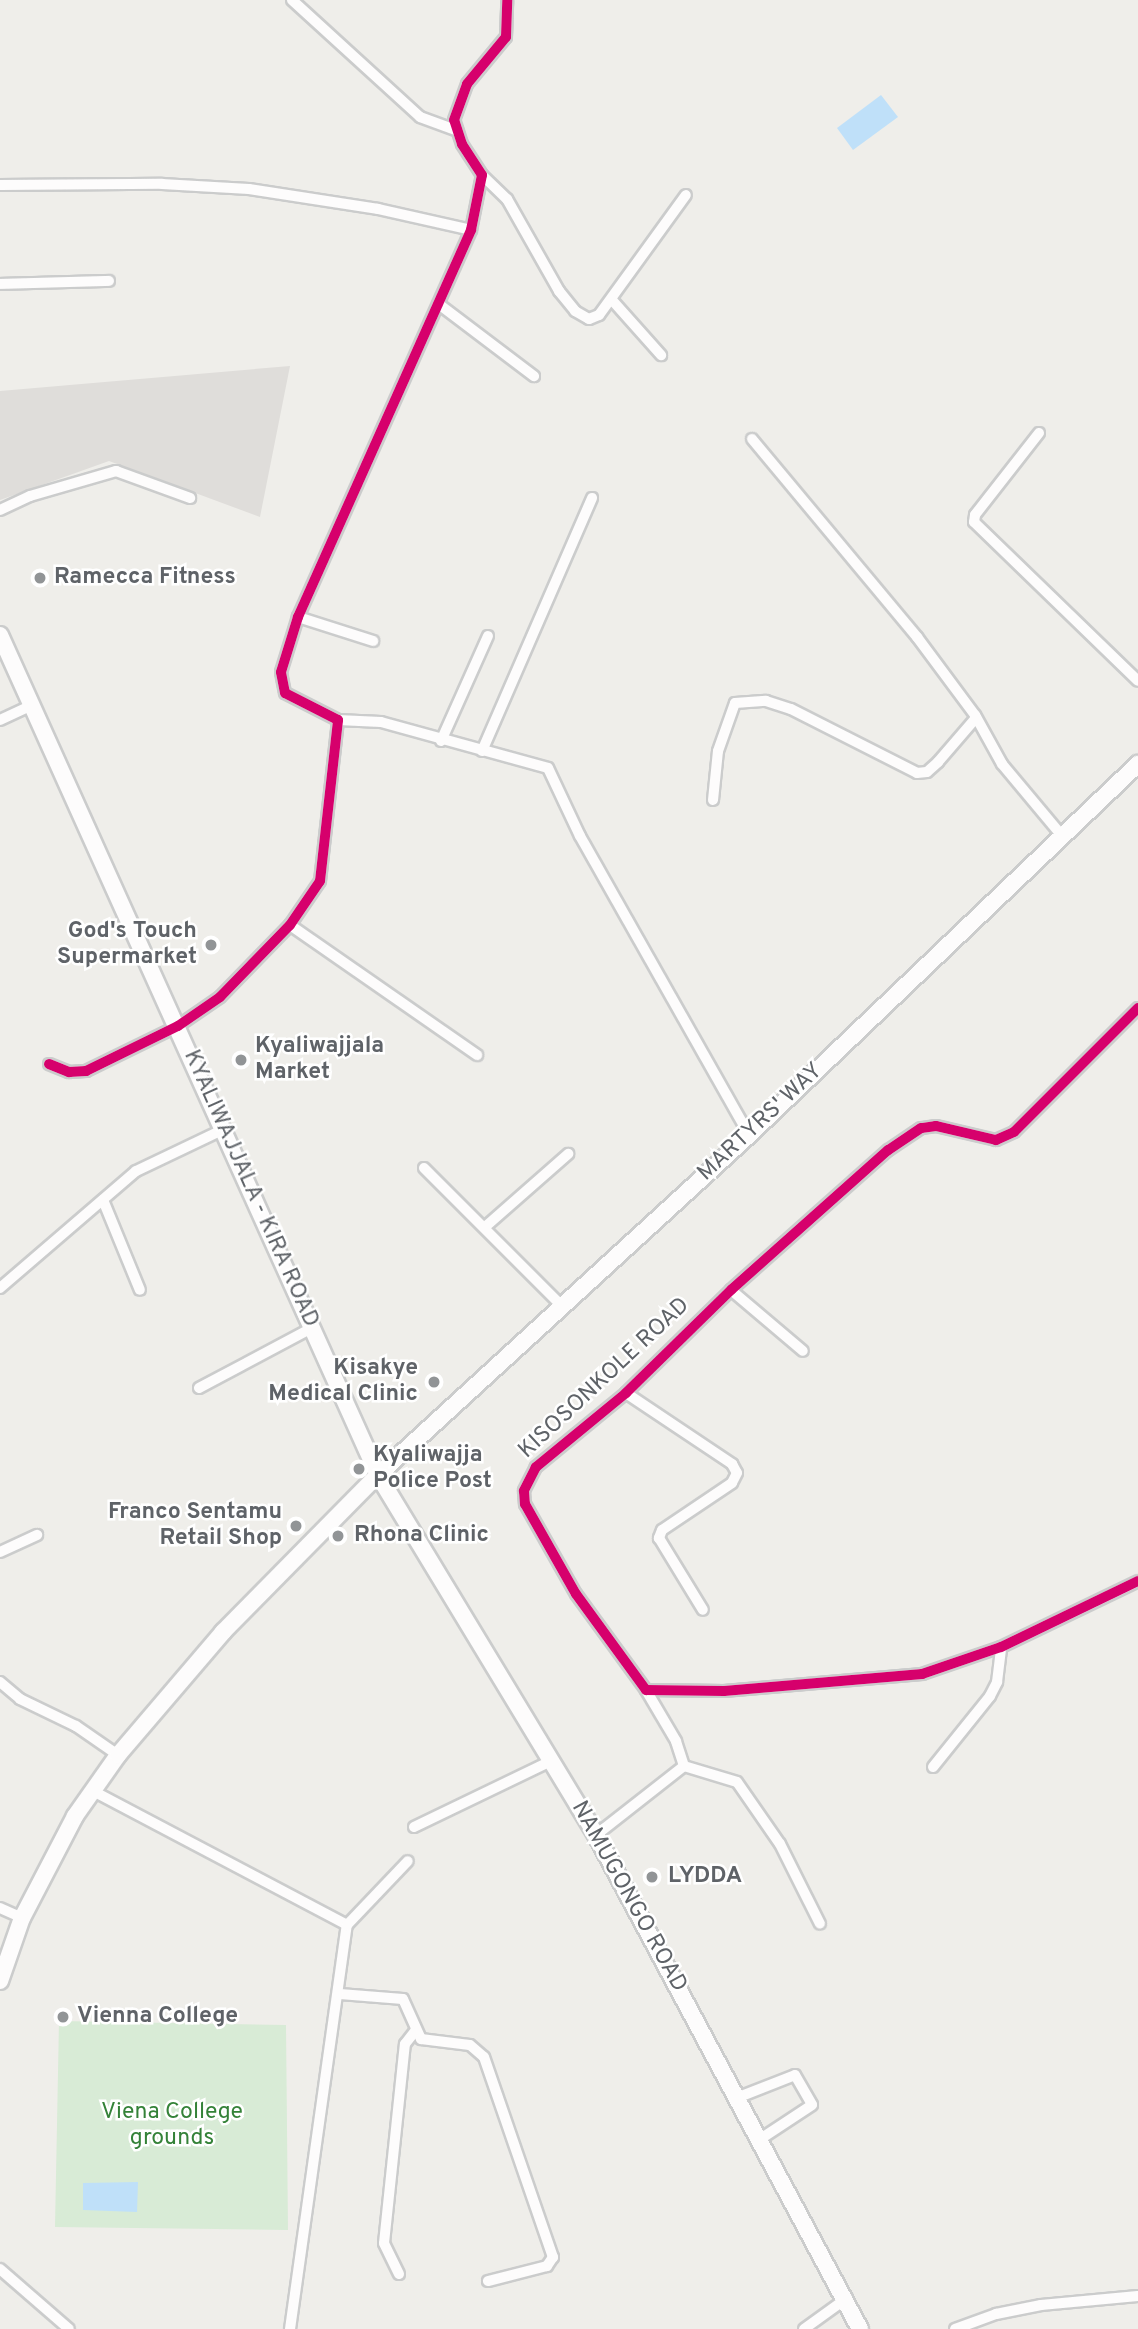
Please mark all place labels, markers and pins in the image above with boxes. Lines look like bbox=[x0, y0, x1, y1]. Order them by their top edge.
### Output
place label: Ramecca Fitness bbox=[54, 564, 236, 592]
marker: Ramecca Fitness bbox=[32, 570, 48, 586]
place label: God's Touch Supermarket bbox=[57, 918, 197, 972]
marker: God's Touch Supermarket bbox=[203, 937, 219, 953]
place label: Kyaliwajjala Market bbox=[255, 1033, 384, 1087]
marker: Kyaliwajjala Market bbox=[233, 1052, 249, 1068]
place label: Kisakye Medical Clinic bbox=[268, 1355, 418, 1409]
marker: Kisakye Medical Clinic bbox=[424, 1372, 444, 1392]
place label: Kyaliwajja Police Post bbox=[373, 1442, 492, 1496]
marker: Kyaliwajja Police Post bbox=[351, 1461, 367, 1477]
place label: Franco Sentamu Retail Shop bbox=[108, 1499, 282, 1553]
marker: Franco Sentamu Retail Shop bbox=[288, 1518, 304, 1534]
place label: Rhona Clinic bbox=[354, 1522, 489, 1550]
marker: Rhona Clinic bbox=[328, 1526, 348, 1546]
place label: LYDDA bbox=[668, 1863, 742, 1891]
marker: LYDDA bbox=[642, 1867, 662, 1887]
place label: Vienna College bbox=[77, 2003, 238, 2031]
marker: Vienna College bbox=[55, 2009, 71, 2025]

